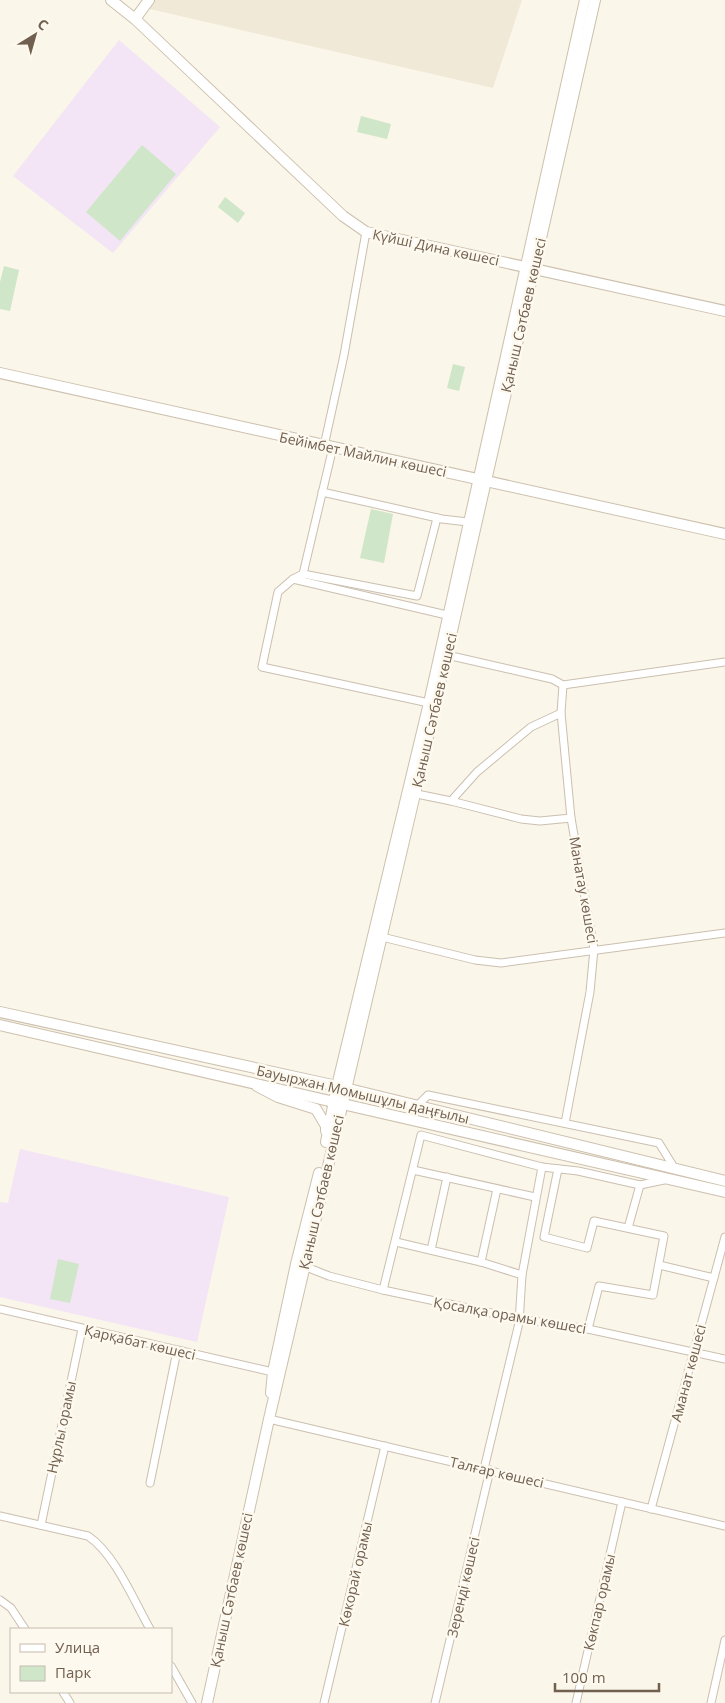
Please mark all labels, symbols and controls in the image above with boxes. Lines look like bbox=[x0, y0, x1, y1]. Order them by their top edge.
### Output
north arrow bbox=[10, 10, 60, 60]
text: С bbox=[34, 14, 52, 35]
street label: Күйші Дина көшесі bbox=[371, 224, 501, 270]
street label: Қаныш Сәтбаев көшесі bbox=[496, 236, 550, 394]
street label: Бейімбет Майлин көшесі bbox=[278, 427, 448, 481]
street label: Қаныш Сәтбаев көшесі bbox=[407, 631, 461, 789]
street label: Манатау көшесі bbox=[565, 835, 603, 945]
street label: Бауыржан Момышұлы даңғылы bbox=[255, 1060, 471, 1128]
street label: Қаныш Сәтбаев көшесі bbox=[294, 1113, 348, 1271]
street label: Қосалқа орамы көшесі bbox=[432, 1292, 588, 1338]
street label: Қарқабат көшесі bbox=[83, 1320, 197, 1364]
street label: Аманат көшесі bbox=[666, 1322, 710, 1424]
street label: Нұрлы орамы bbox=[42, 1379, 80, 1475]
street label: Талғар көшесі bbox=[448, 1452, 546, 1492]
street label: Қаныш Сәтбаев көшесі bbox=[205, 1511, 257, 1669]
street label: Көкорай орамы bbox=[334, 1520, 376, 1628]
street label: Зеренді көшесі bbox=[442, 1535, 484, 1639]
street label: Көкпар орамы bbox=[579, 1552, 619, 1652]
legend bbox=[10, 1628, 172, 1693]
text: Улица bbox=[55, 1637, 100, 1657]
scale bar bbox=[555, 1660, 659, 1692]
text: Парк bbox=[55, 1662, 91, 1682]
text: 100 m bbox=[562, 1667, 606, 1687]

